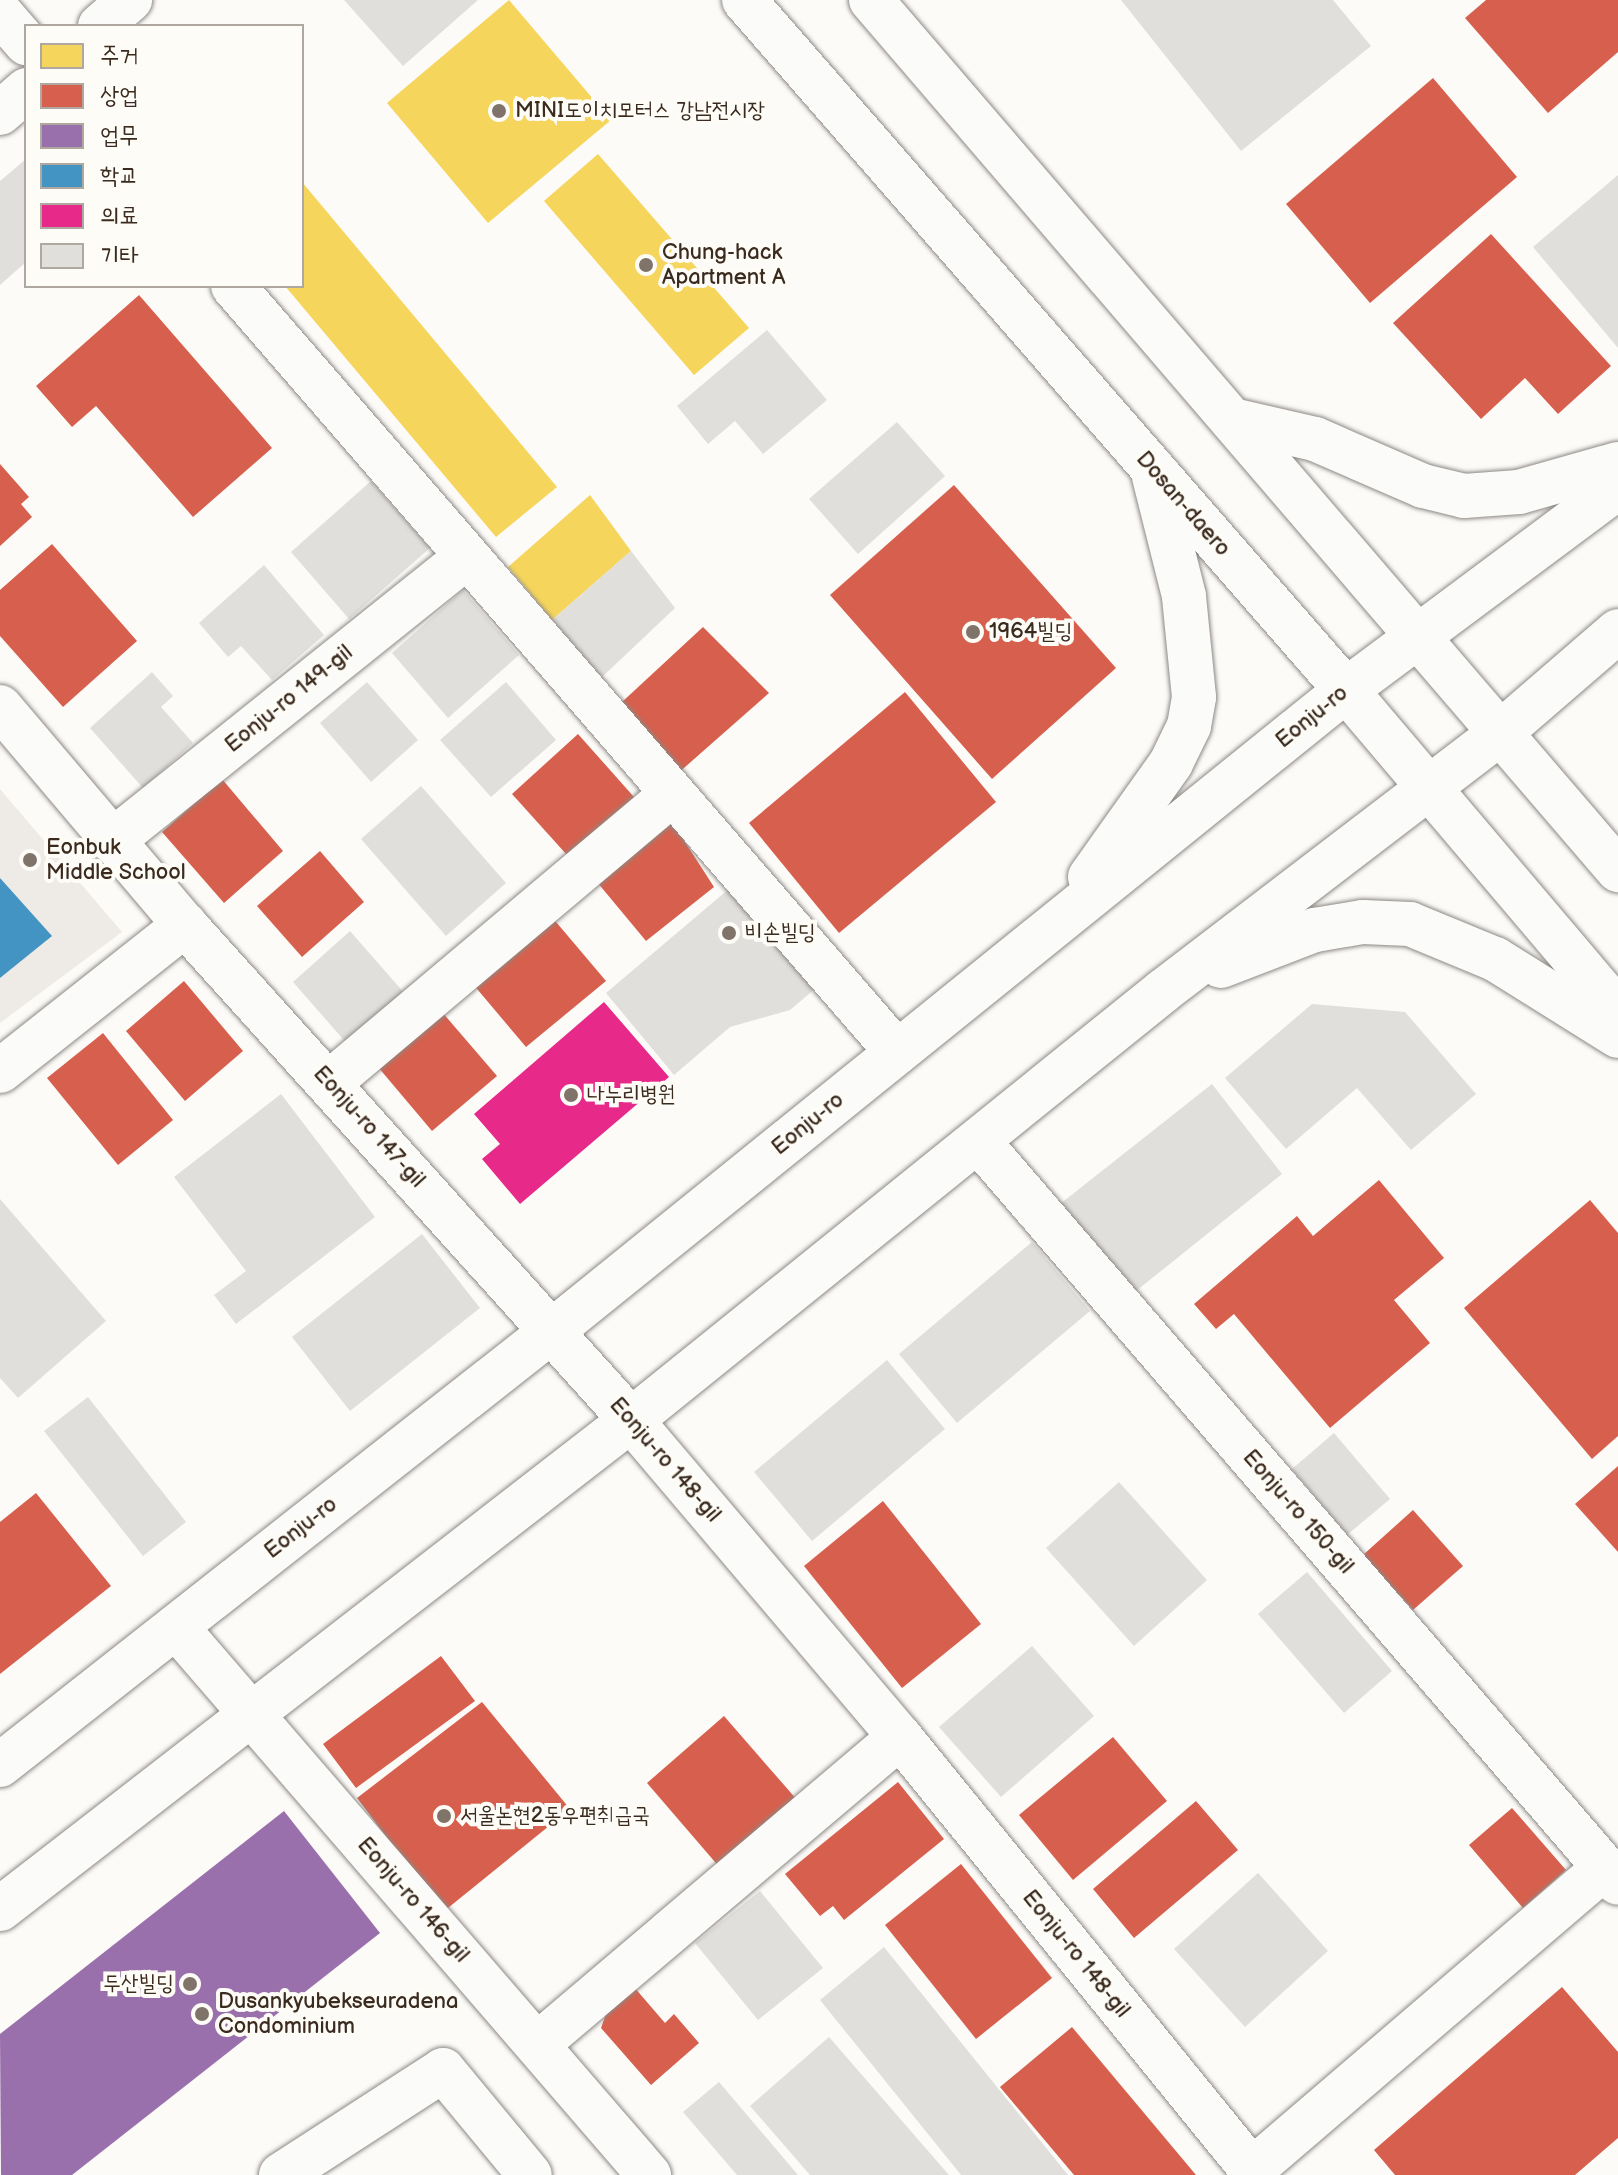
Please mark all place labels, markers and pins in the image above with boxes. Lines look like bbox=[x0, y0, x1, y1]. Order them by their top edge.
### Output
place label: MINI도이치모터스 강남전시장 bbox=[515, 98, 765, 124]
marker: MINI도이치모터스 강남전시장 bbox=[490, 102, 508, 120]
place label: Chung-hack Apartment A bbox=[662, 239, 785, 290]
marker: Chung-hack Apartment A bbox=[637, 256, 655, 274]
place label: 1964빌딩 bbox=[989, 619, 1072, 645]
marker: 1964빌딩 bbox=[964, 623, 982, 641]
place label: Eonbuk Middle School bbox=[46, 834, 186, 886]
marker: Eonbuk Middle School bbox=[21, 851, 39, 869]
place label: 비손빌딩 bbox=[745, 920, 816, 946]
marker: 비손빌딩 bbox=[720, 924, 738, 942]
place label: 나누리병원 bbox=[587, 1082, 676, 1108]
marker: 나누리병원 bbox=[562, 1086, 580, 1104]
place label: 서울논현2동우편취급국 bbox=[460, 1803, 650, 1829]
marker: 서울논현2동우편취급국 bbox=[435, 1807, 453, 1825]
place label: 두산빌딩 bbox=[103, 1971, 174, 1997]
marker: 두산빌딩 bbox=[181, 1975, 199, 1993]
place label: Dusankyubekseuradena Condominium bbox=[218, 1988, 458, 2040]
marker: Dusankyubekseuradena Condominium bbox=[193, 2005, 211, 2023]

